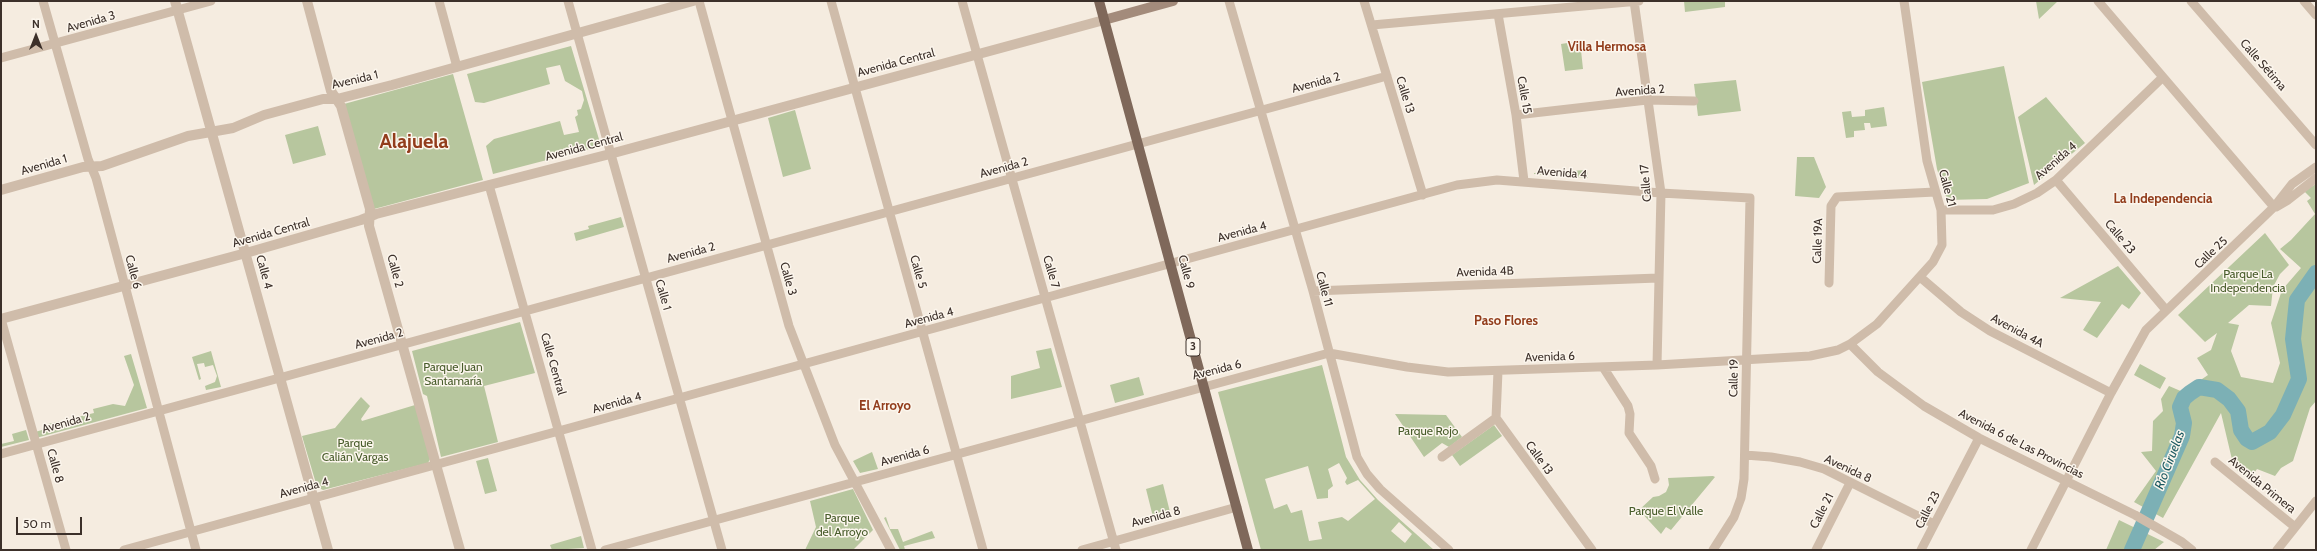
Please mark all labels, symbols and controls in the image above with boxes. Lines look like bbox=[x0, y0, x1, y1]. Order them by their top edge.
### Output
street label: Avenida 3 bbox=[65, 8, 117, 36]
north arrow bbox=[16, 16, 56, 56]
text: N bbox=[32, 17, 40, 31]
street label: Calle Sétima bbox=[2237, 36, 2289, 94]
district label: Villa Hermosa bbox=[1568, 39, 1646, 55]
street label: Avenida Central bbox=[856, 46, 936, 80]
street label: Avenida 1 bbox=[330, 68, 380, 92]
street label: Avenida 2 bbox=[1290, 70, 1342, 96]
street label: Calle 13 bbox=[1393, 75, 1417, 115]
street label: Calle 15 bbox=[1514, 75, 1534, 115]
street label: Avenida 2 bbox=[1615, 82, 1665, 100]
district label: Alajuela bbox=[380, 130, 448, 154]
street label: Avenida Central bbox=[544, 130, 624, 164]
street label: Avenida 4 bbox=[2032, 139, 2080, 183]
street label: Avenida 1 bbox=[19, 152, 69, 178]
street label: Avenida 2 bbox=[978, 155, 1030, 181]
street label: Avenida 4 bbox=[1536, 164, 1588, 182]
street label: Calle 17 bbox=[1637, 164, 1655, 202]
street label: Calle 21 bbox=[1935, 168, 1959, 208]
district label: La Independencia bbox=[2114, 191, 2212, 207]
street label: Avenida Central bbox=[231, 215, 311, 251]
street label: Calle 23 bbox=[2102, 217, 2138, 257]
street label: Calle 19A bbox=[1810, 218, 1826, 264]
street label: Avenida 4 bbox=[1216, 219, 1268, 245]
street label: Calle 25 bbox=[2191, 234, 2231, 272]
street label: Avenida 2 bbox=[665, 240, 717, 266]
street label: Calle 4 bbox=[253, 253, 275, 291]
street label: Calle 2 bbox=[384, 253, 406, 289]
street label: Calle 6 bbox=[122, 254, 144, 290]
street label: Calle 5 bbox=[906, 254, 930, 290]
street label: Calle 7 bbox=[1039, 254, 1063, 290]
street label: Calle 9 bbox=[1175, 254, 1197, 290]
street label: Calle 3 bbox=[776, 261, 800, 297]
street label: Avenida 4B bbox=[1456, 264, 1514, 280]
park label: Parque La Independencia bbox=[2210, 267, 2286, 295]
street label: Calle 11 bbox=[1312, 270, 1336, 308]
street label: Calle 1 bbox=[652, 278, 674, 312]
street label: Avenida 4 bbox=[903, 305, 955, 331]
street label: Avenida 4A bbox=[1988, 311, 2046, 351]
district label: Paso Flores bbox=[1474, 313, 1538, 329]
street label: Avenida 2 bbox=[353, 326, 405, 352]
street label: Calle Central bbox=[537, 331, 569, 397]
road number: 3 bbox=[1186, 338, 1200, 356]
street label: Avenida 6 bbox=[1525, 349, 1575, 365]
street label: Avenida 6 bbox=[1191, 357, 1243, 383]
street label: Calle 19 bbox=[1726, 359, 1742, 397]
park label: Parque Juan Santamaría bbox=[423, 360, 483, 388]
street label: Avenida 4 bbox=[591, 389, 643, 417]
district label: El Arroyo bbox=[859, 398, 911, 414]
street label: Avenida 6 de Las Provincias bbox=[1956, 406, 2086, 482]
street label: Avenida 2 bbox=[40, 409, 92, 437]
park label: Parque Rojo bbox=[1398, 424, 1458, 438]
water label: Río Ciruelas bbox=[2152, 429, 2188, 491]
park label: Parque Calián Vargas bbox=[322, 436, 388, 464]
street label: Calle 13 bbox=[1522, 438, 1556, 478]
street label: Avenida 6 bbox=[879, 443, 931, 469]
street label: Calle 8 bbox=[44, 447, 66, 485]
street label: Avenida 8 bbox=[1822, 452, 1874, 486]
street label: Avenida Primera bbox=[2225, 453, 2299, 517]
street label: Avenida 4 bbox=[278, 475, 330, 501]
street label: Calle 23 bbox=[1912, 489, 1944, 531]
street label: Calle 21 bbox=[1807, 491, 1837, 531]
street label: Avenida 8 bbox=[1130, 504, 1182, 530]
park label: Parque El Valle bbox=[1629, 504, 1703, 518]
scale bar bbox=[18, 509, 84, 535]
park label: Parque del Arroyo bbox=[816, 511, 868, 539]
text: 50 m bbox=[23, 516, 51, 531]

